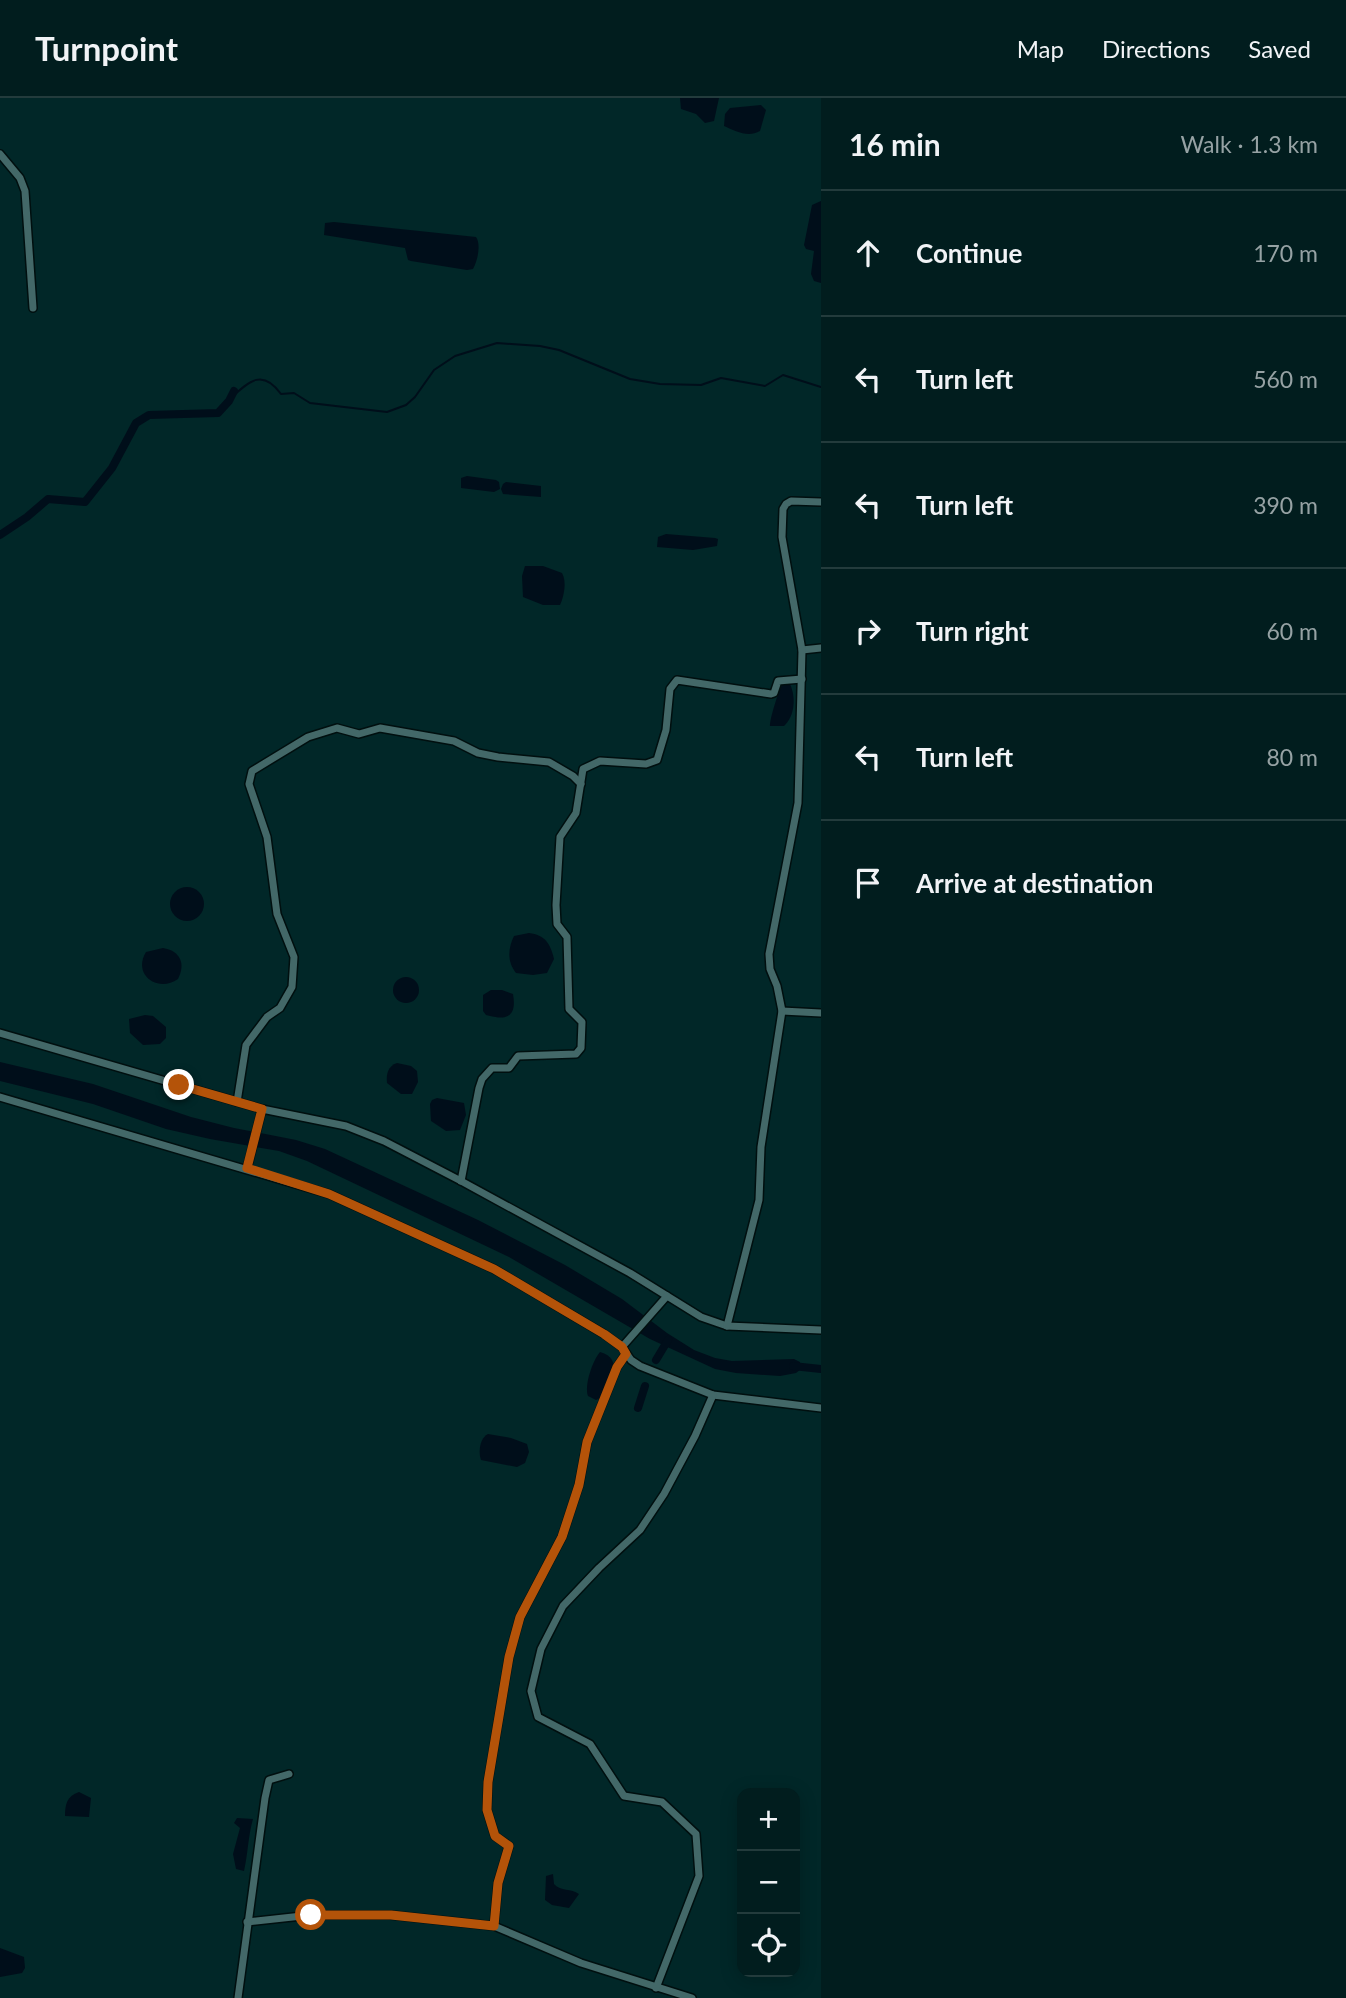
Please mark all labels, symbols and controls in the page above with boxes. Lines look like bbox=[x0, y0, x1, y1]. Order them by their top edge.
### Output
text: Turnpoint bbox=[35, 28, 178, 68]
text: Map bbox=[1017, 34, 1064, 63]
text: Directions bbox=[1102, 34, 1210, 63]
text: Saved bbox=[1248, 34, 1311, 63]
text: 16 min bbox=[849, 126, 941, 162]
text: Walk · 1.3 km bbox=[1181, 130, 1318, 158]
icon: ahead bbox=[849, 234, 887, 272]
text: Continue bbox=[916, 237, 1022, 269]
text: 170 m bbox=[1253, 239, 1318, 267]
icon: left bbox=[849, 360, 887, 398]
text: Turn left bbox=[916, 363, 1013, 395]
text: 560 m bbox=[1253, 365, 1318, 393]
icon: left bbox=[849, 486, 887, 524]
text: Turn left bbox=[916, 489, 1013, 521]
text: 390 m bbox=[1253, 491, 1318, 519]
icon: right bbox=[849, 612, 887, 650]
text: Turn right bbox=[916, 615, 1029, 647]
text: 60 m bbox=[1267, 617, 1318, 645]
icon: left bbox=[849, 738, 887, 776]
text: Turn left bbox=[916, 741, 1013, 773]
text: 80 m bbox=[1267, 743, 1318, 771]
icon: arrive bbox=[849, 864, 887, 902]
text: Arrive at destination bbox=[916, 867, 1153, 899]
route end bbox=[163, 1069, 194, 1100]
map controls bbox=[737, 1788, 800, 1977]
button: + bbox=[737, 1788, 800, 1851]
button: − bbox=[737, 1851, 800, 1914]
route start bbox=[295, 1899, 326, 1930]
button: locate bbox=[737, 1914, 800, 1977]

